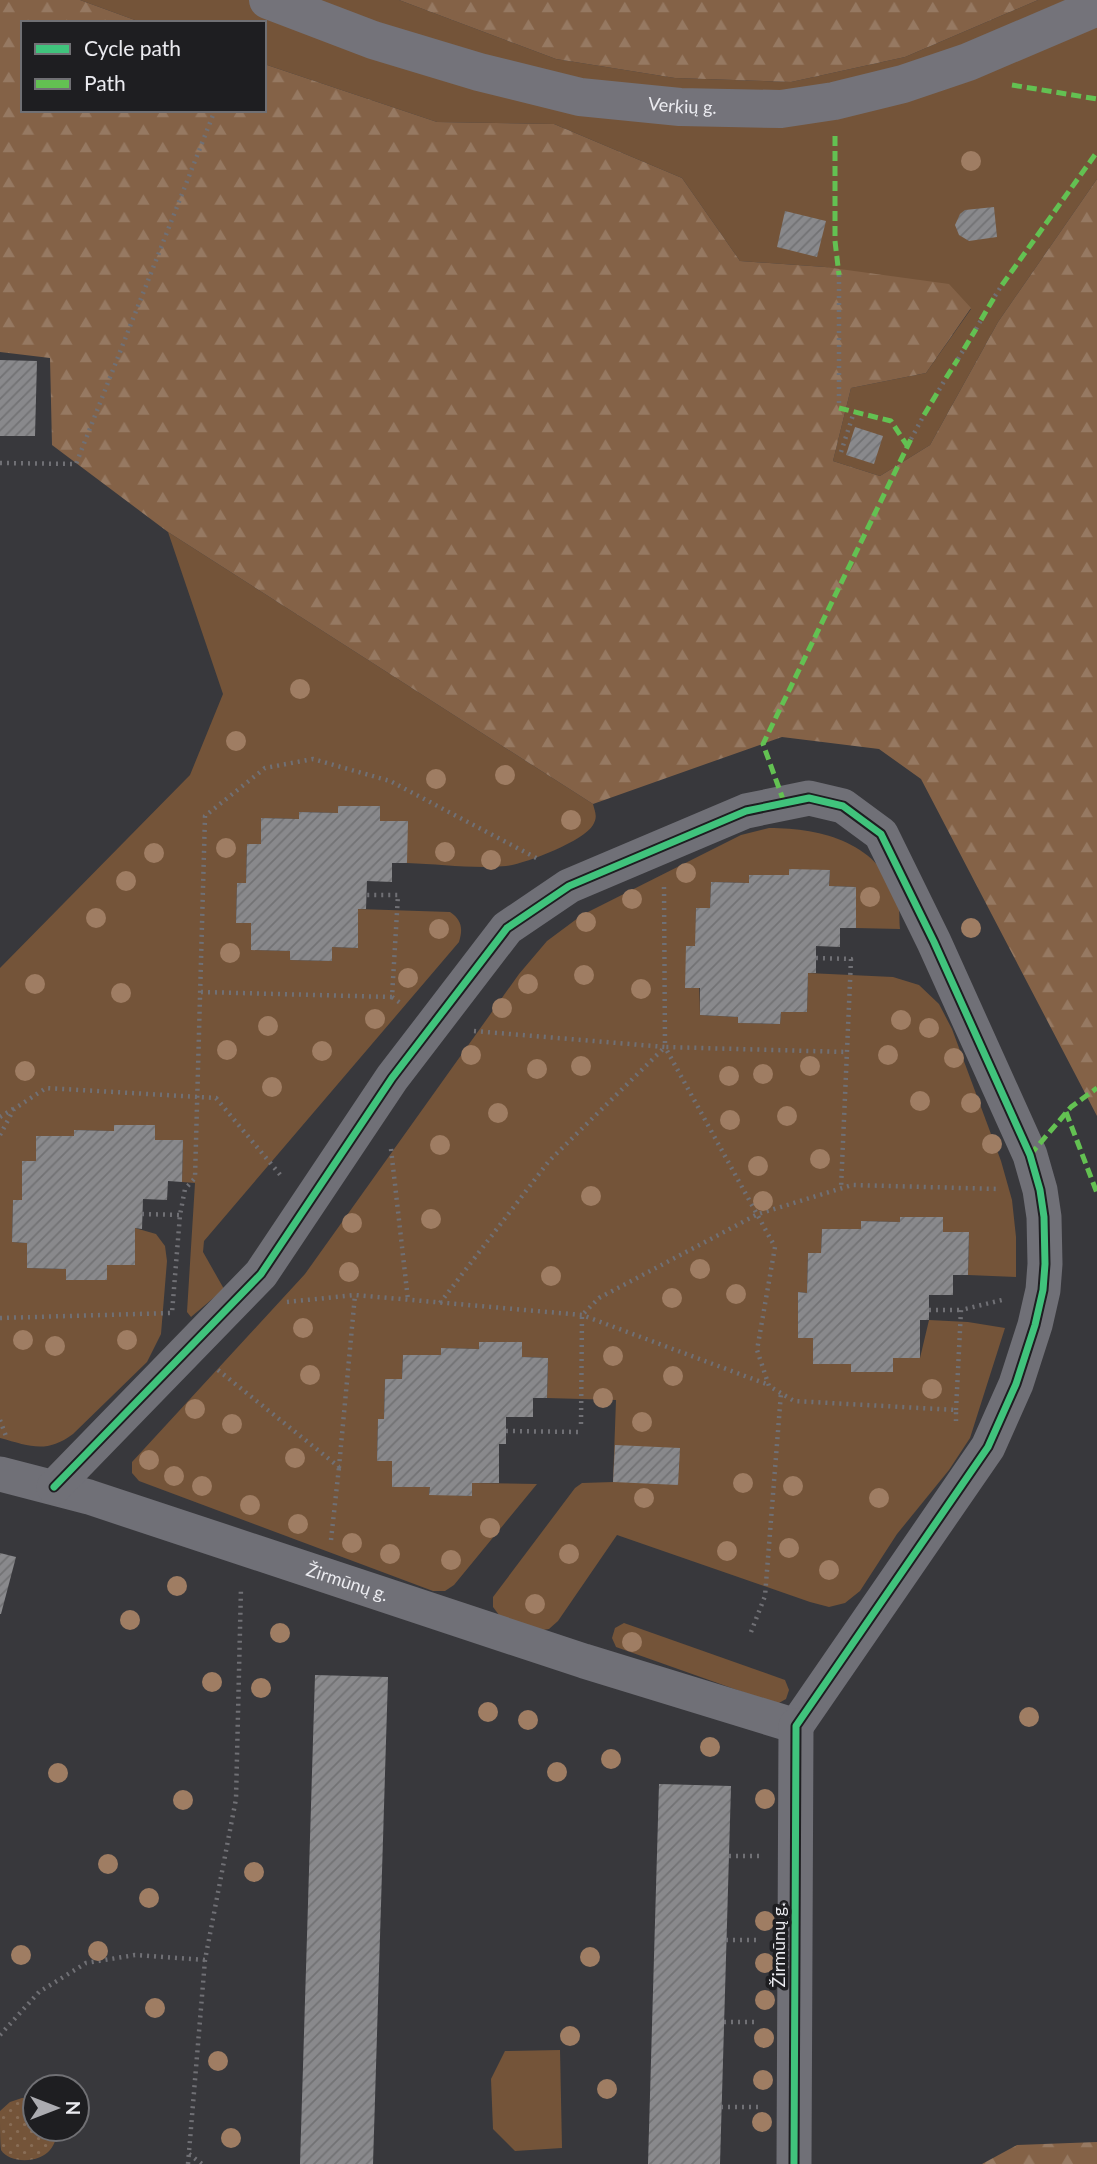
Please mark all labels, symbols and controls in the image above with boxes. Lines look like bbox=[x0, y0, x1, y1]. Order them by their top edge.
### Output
legend bbox=[21, 21, 266, 112]
text: Cycle path bbox=[84, 35, 181, 60]
text: Path bbox=[84, 70, 126, 95]
street label: Verkių g. bbox=[647, 92, 717, 118]
street label: Žirmūnų g. bbox=[304, 1558, 391, 1605]
street label: Žirmūnų g. bbox=[767, 1903, 789, 1987]
north arrow bbox=[21, 2073, 91, 2143]
text: N bbox=[62, 2101, 85, 2115]

